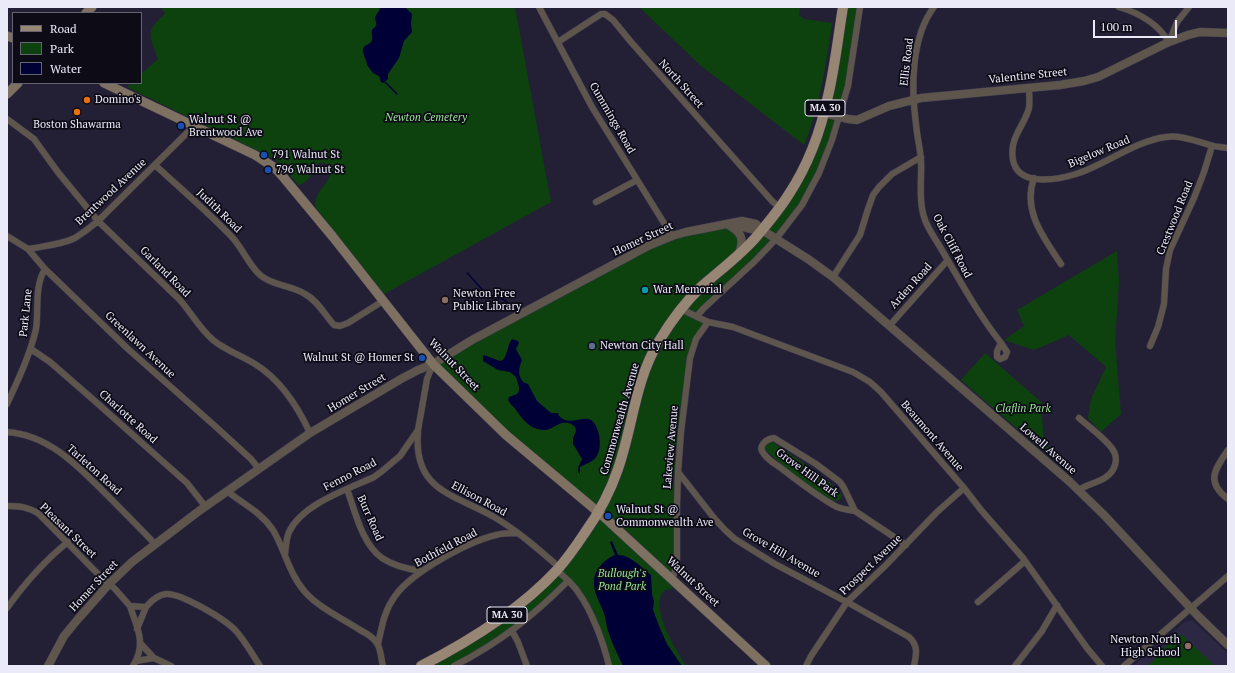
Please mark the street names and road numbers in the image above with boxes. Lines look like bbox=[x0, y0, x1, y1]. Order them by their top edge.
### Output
street label: Ellis Road bbox=[898, 37, 916, 87]
street label: North Street bbox=[656, 57, 706, 111]
street label: Valentine Street bbox=[988, 65, 1068, 87]
street label: Cummings Road bbox=[586, 80, 638, 156]
road number: MA 30 bbox=[805, 100, 845, 116]
street label: Bigelow Road bbox=[1066, 133, 1132, 171]
street label: Brentwood Avenue bbox=[73, 156, 149, 228]
street label: Crestwood Road bbox=[1154, 179, 1196, 257]
street label: Judith Road bbox=[194, 186, 244, 236]
street label: Oak Cliff Road bbox=[930, 212, 974, 280]
street label: Homer Street bbox=[611, 219, 675, 259]
street label: Garland Road bbox=[137, 244, 193, 300]
street label: Arden Road bbox=[887, 260, 935, 312]
street label: Park Lane bbox=[17, 288, 35, 338]
street label: Greenlawn Avenue bbox=[102, 309, 178, 381]
street label: Walnut Street bbox=[426, 336, 482, 394]
street label: Commonwealth Avenue bbox=[598, 361, 642, 477]
street label: Homer Street bbox=[326, 371, 388, 415]
street label: Charlotte Road bbox=[96, 388, 160, 446]
street label: Beaumont Avenue bbox=[898, 398, 966, 474]
street label: Lakeview Avenue bbox=[661, 405, 681, 489]
street label: Lowell Avenue bbox=[1017, 421, 1079, 477]
street label: Tarleton Road bbox=[64, 442, 124, 498]
street label: Grove Hill Park bbox=[773, 446, 841, 500]
street label: Fenno Road bbox=[321, 456, 379, 494]
street label: Ellison Road bbox=[449, 479, 509, 519]
street label: Burr Road bbox=[354, 493, 386, 543]
street label: Pleasant Street bbox=[37, 501, 99, 561]
street label: Grove Hill Avenue bbox=[740, 525, 822, 581]
street label: Bothfeld Road bbox=[412, 526, 480, 570]
street label: Prospect Avenue bbox=[837, 532, 905, 598]
street label: Walnut Street bbox=[664, 554, 722, 610]
street label: Homer Street bbox=[67, 558, 121, 614]
road number: MA 30 bbox=[487, 607, 527, 623]

